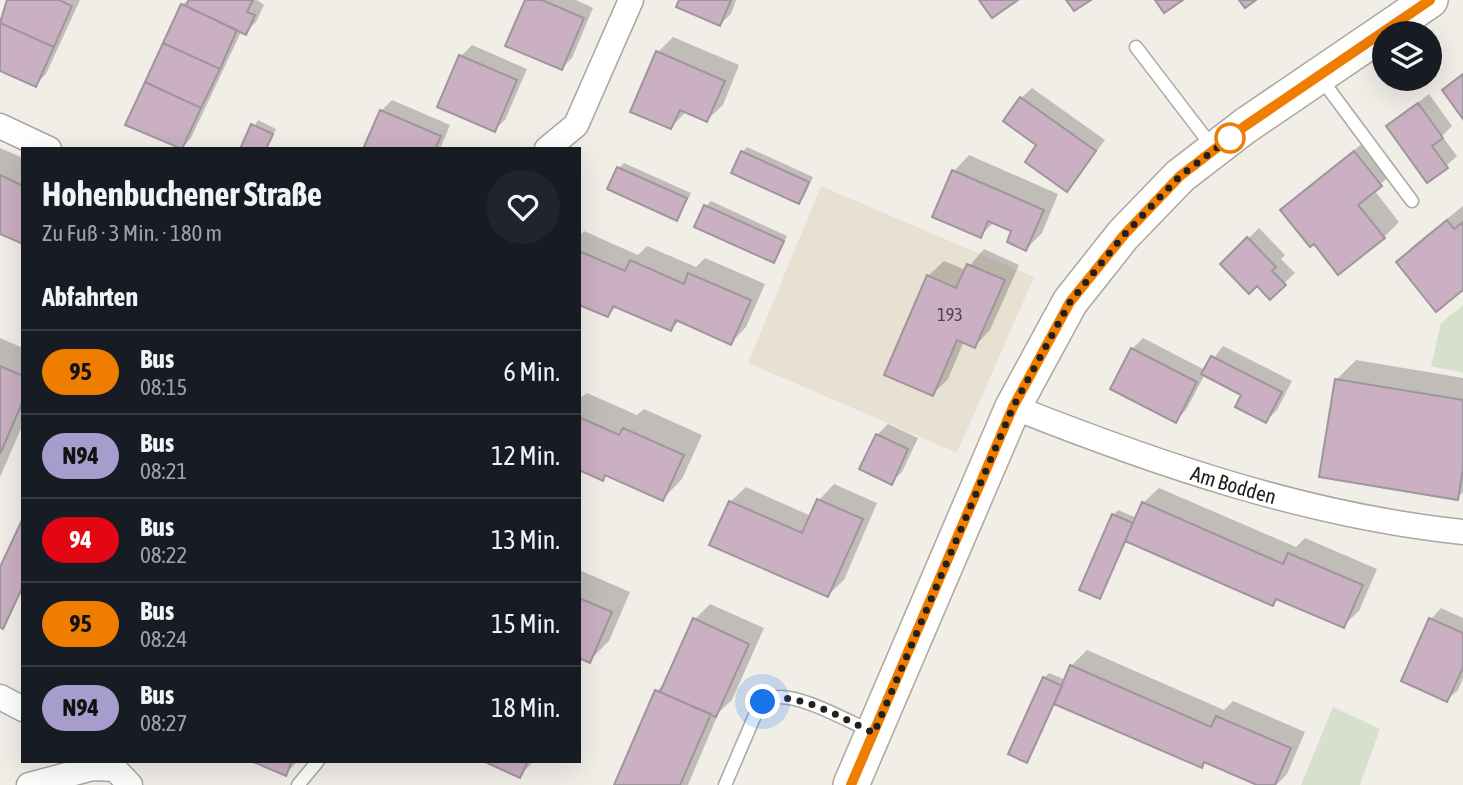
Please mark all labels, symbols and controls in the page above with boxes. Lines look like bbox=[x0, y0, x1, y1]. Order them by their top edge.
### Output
map controls bbox=[1372, 21, 1442, 91]
button: layers bbox=[1372, 21, 1442, 91]
unlabelled marker bbox=[1215, 123, 1245, 153]
button: heart bbox=[486, 170, 560, 244]
text: Hohenbuchener Straße bbox=[42, 175, 322, 213]
text: Zu Fuß · 3 Min. · 180 m bbox=[42, 220, 222, 246]
text: Abfahrten bbox=[42, 282, 138, 312]
house number: 193 bbox=[937, 304, 963, 325]
text: Bus bbox=[140, 344, 174, 374]
text: 6 Min. bbox=[504, 357, 560, 387]
text: 95 bbox=[69, 358, 92, 385]
text: 08:15 bbox=[140, 374, 187, 400]
text: Bus bbox=[140, 428, 174, 458]
text: 12 Min. bbox=[491, 441, 560, 471]
text: N94 bbox=[62, 442, 99, 469]
text: 08:21 bbox=[140, 458, 187, 484]
street label: Am Bodden bbox=[1188, 460, 1279, 508]
text: Bus bbox=[140, 512, 174, 542]
text: 13 Min. bbox=[491, 525, 560, 555]
text: 94 bbox=[69, 526, 92, 553]
text: 08:22 bbox=[140, 542, 187, 568]
text: Bus bbox=[140, 596, 174, 626]
text: 15 Min. bbox=[491, 609, 560, 639]
text: 95 bbox=[69, 610, 92, 637]
text: 08:24 bbox=[140, 626, 187, 652]
text: Bus bbox=[140, 680, 174, 710]
your location bbox=[745, 684, 780, 719]
text: 18 Min. bbox=[491, 693, 560, 723]
text: N94 bbox=[62, 694, 99, 721]
text: 08:27 bbox=[140, 710, 187, 736]

